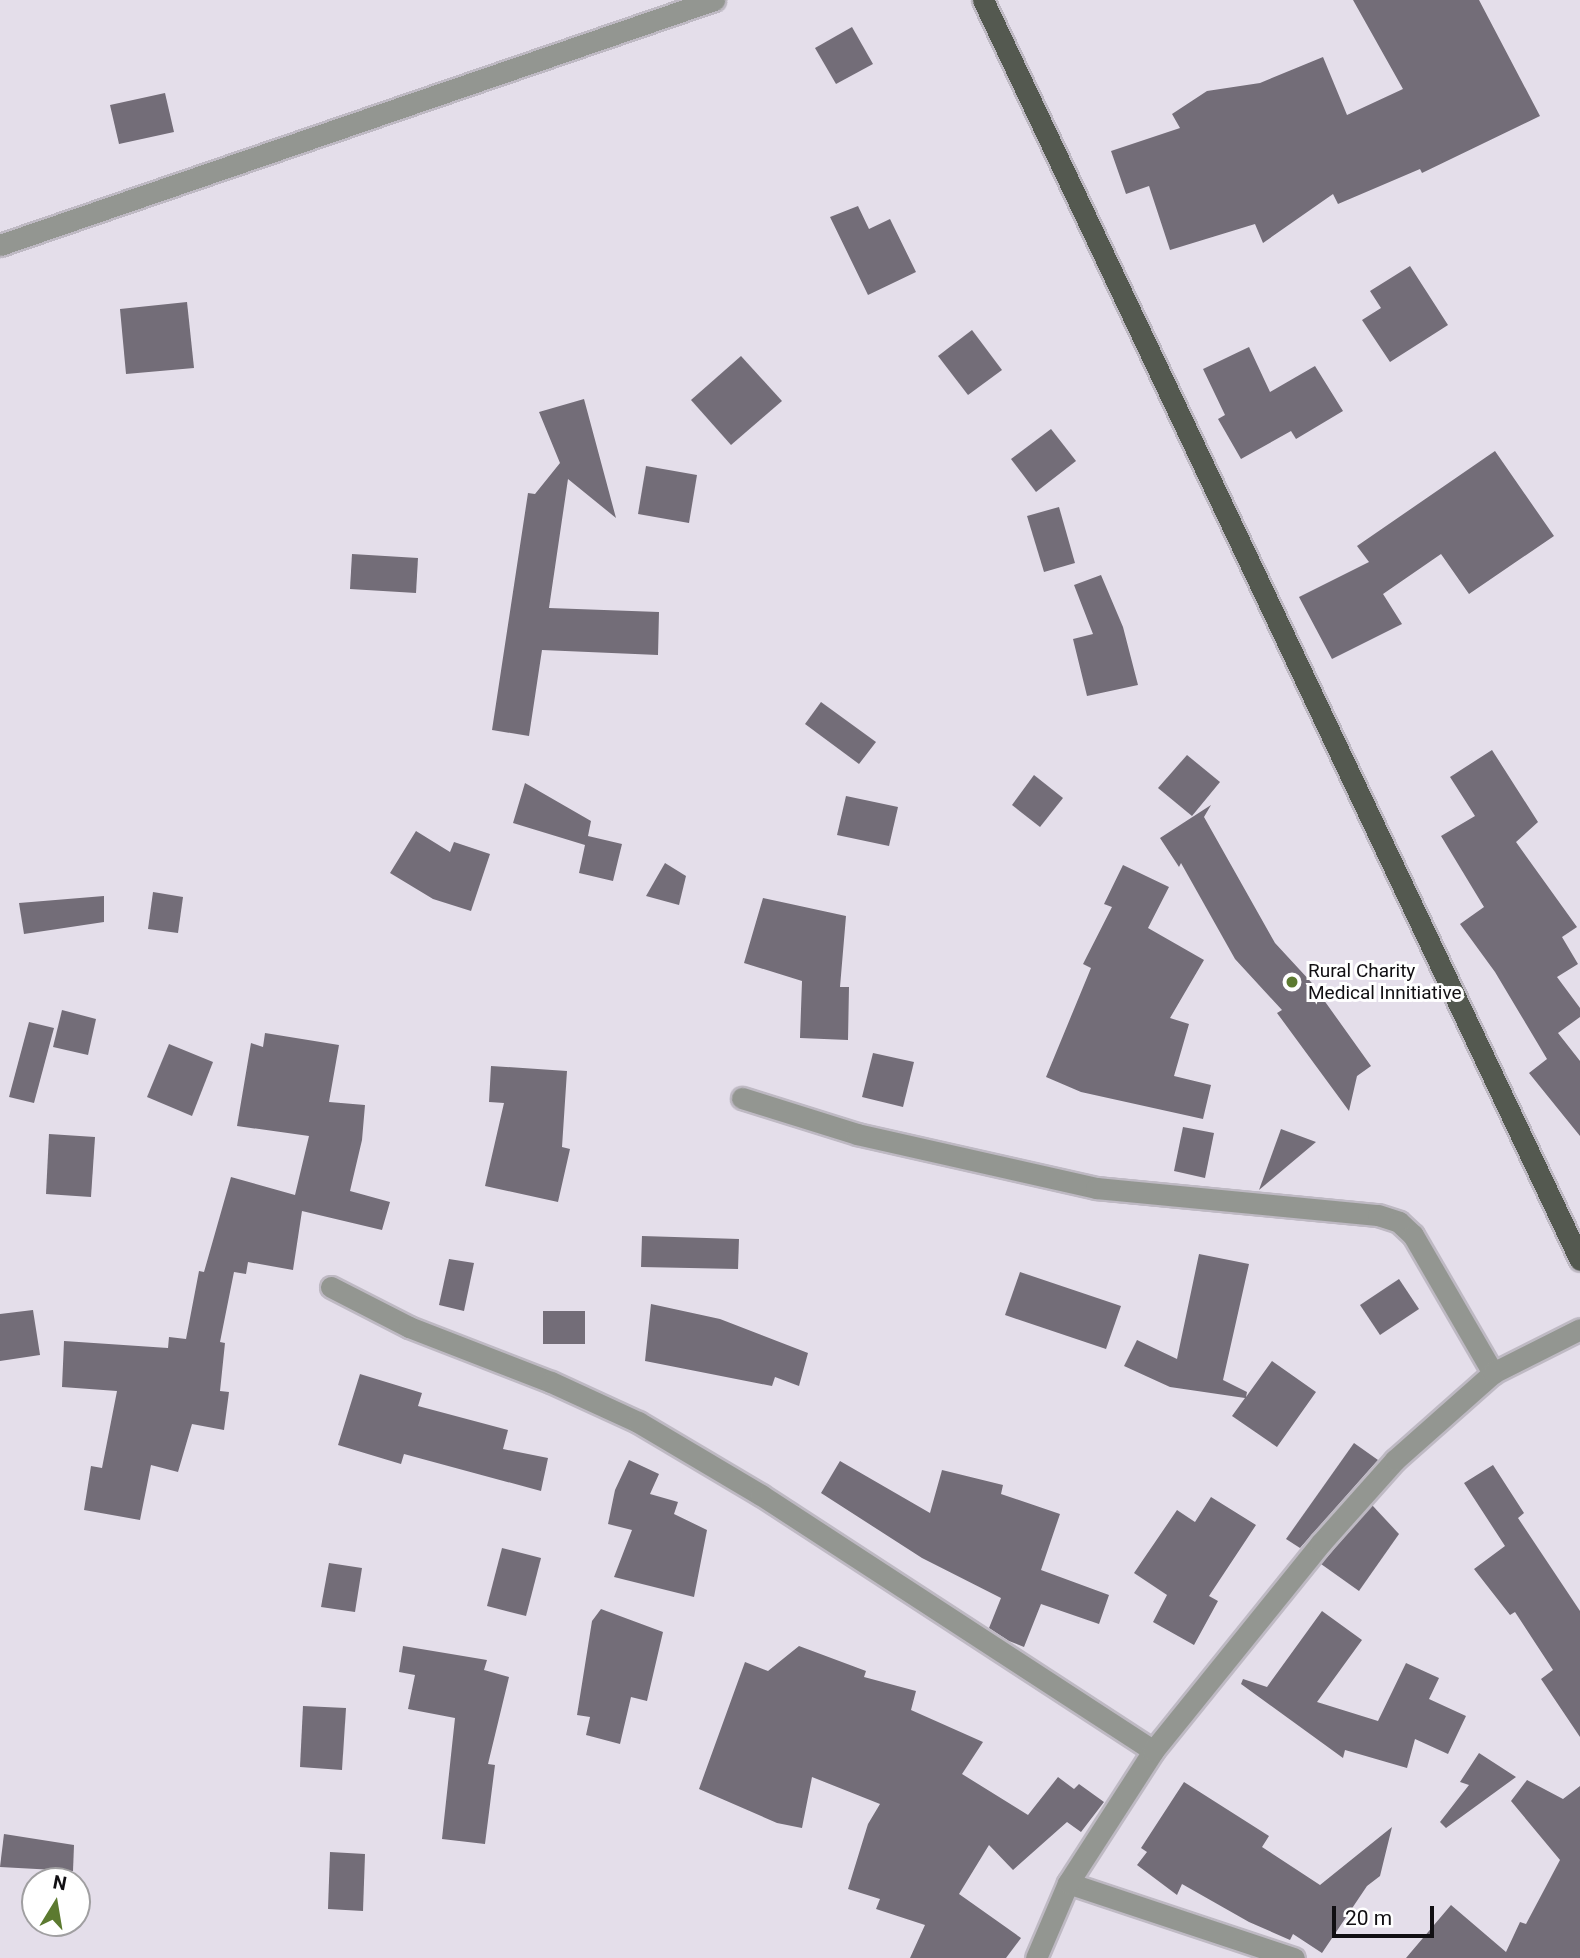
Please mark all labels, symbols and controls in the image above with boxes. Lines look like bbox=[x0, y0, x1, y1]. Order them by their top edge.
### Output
place label: Rural Charity Medical Innitiative bbox=[1308, 960, 1462, 1004]
marker: Rural Charity Medical Innitiative bbox=[1282, 972, 1302, 992]
north arrow bbox=[21, 1867, 91, 1937]
text: N bbox=[51, 1870, 68, 1895]
scale bar bbox=[1335, 1892, 1436, 1936]
text: 20 m bbox=[1345, 1906, 1392, 1930]

